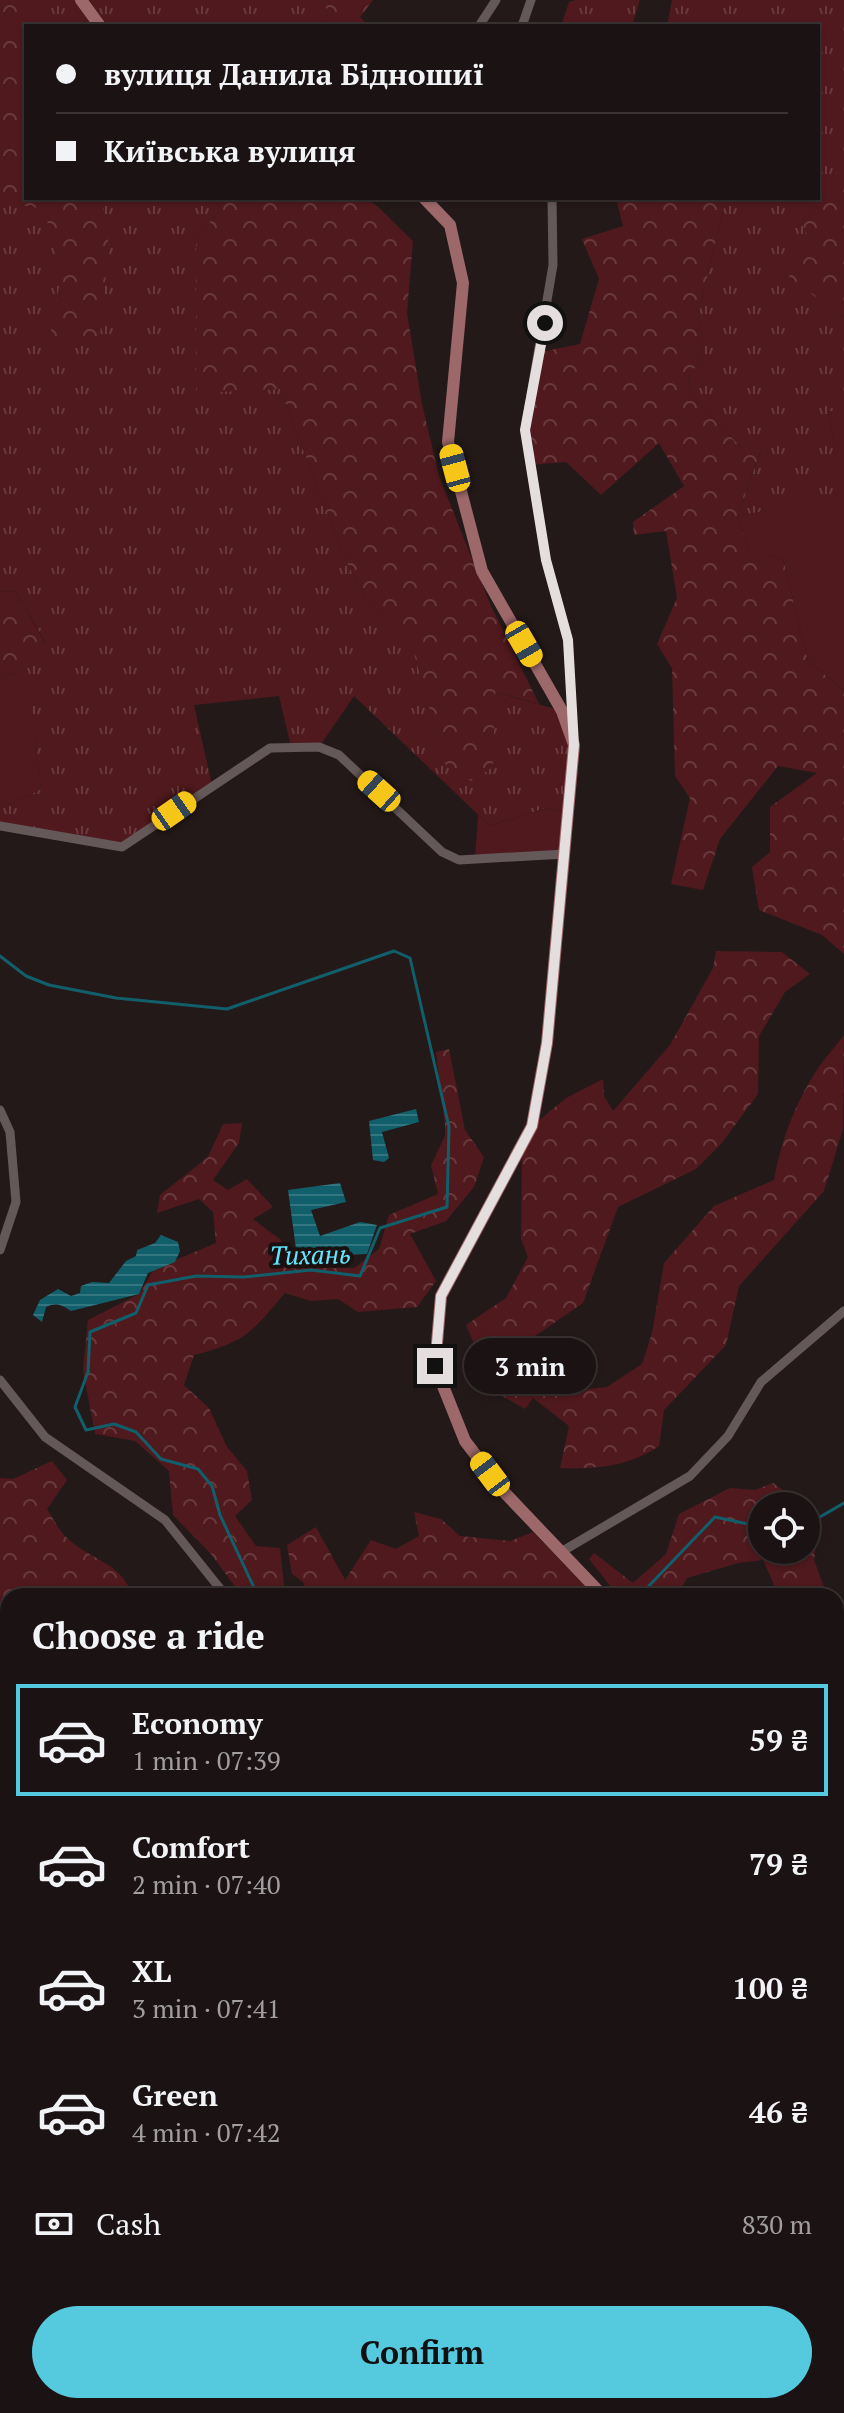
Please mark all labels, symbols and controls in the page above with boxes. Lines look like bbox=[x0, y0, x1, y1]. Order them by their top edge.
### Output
text: вулиця Данила Бідношиї bbox=[104, 54, 484, 94]
text: Київська вулиця bbox=[104, 131, 356, 171]
route start bbox=[527, 305, 563, 341]
car bbox=[437, 442, 473, 494]
car bbox=[502, 617, 546, 671]
car bbox=[353, 766, 405, 816]
car bbox=[147, 787, 201, 835]
water label: Тихань bbox=[269, 1236, 351, 1272]
callout: 3 min bbox=[463, 1338, 595, 1394]
route end bbox=[417, 1348, 453, 1384]
text: 3 min bbox=[494, 1349, 566, 1383]
car bbox=[466, 1448, 514, 1500]
map controls bbox=[748, 1492, 820, 1564]
button: locate bbox=[748, 1492, 820, 1564]
text: Choose a ride bbox=[32, 1612, 265, 1659]
text: Economy bbox=[132, 1703, 263, 1743]
icon: car bbox=[36, 1704, 108, 1776]
text: 59 ₴ bbox=[749, 1720, 808, 1760]
text: 1 min · 07:39 bbox=[132, 1743, 281, 1777]
text: Comfort bbox=[132, 1827, 250, 1867]
icon: car bbox=[36, 1828, 108, 1900]
text: 79 ₴ bbox=[749, 1844, 808, 1884]
text: 2 min · 07:40 bbox=[132, 1867, 281, 1901]
text: XL bbox=[132, 1951, 171, 1991]
icon: car bbox=[36, 1952, 108, 2024]
text: 100 ₴ bbox=[732, 1968, 808, 2008]
text: 3 min · 07:41 bbox=[132, 1991, 281, 2025]
text: Green bbox=[132, 2075, 218, 2115]
icon: car bbox=[36, 2076, 108, 2148]
text: 46 ₴ bbox=[749, 2092, 808, 2132]
text: 4 min · 07:42 bbox=[132, 2115, 281, 2149]
icon: cash bbox=[32, 2202, 76, 2246]
text: Cash bbox=[96, 2204, 161, 2244]
text: 830 m bbox=[742, 2207, 812, 2241]
button: Confirm bbox=[32, 2306, 812, 2398]

